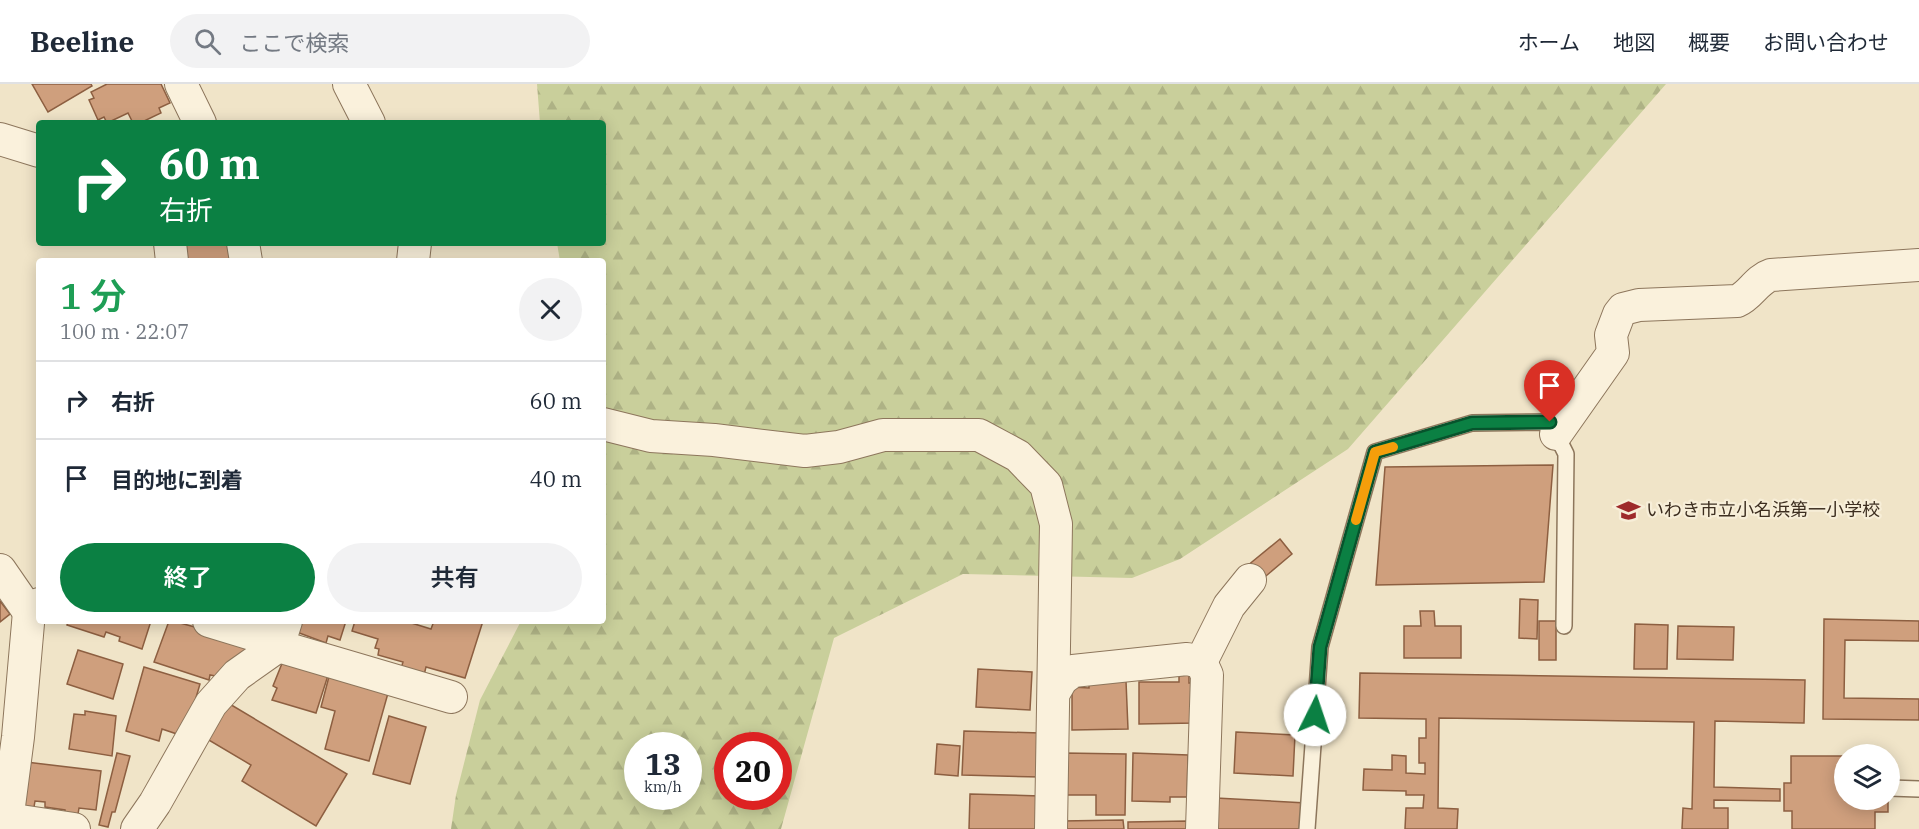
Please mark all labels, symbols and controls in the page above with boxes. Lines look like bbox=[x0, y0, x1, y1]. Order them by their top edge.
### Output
search box bbox=[170, 14, 590, 68]
text: Beeline bbox=[30, 23, 134, 60]
icon: search bbox=[191, 25, 224, 58]
text: ここで検索 bbox=[239, 28, 349, 57]
text: ホーム bbox=[1518, 28, 1580, 56]
text: 地図 bbox=[1613, 28, 1655, 56]
text: 概要 bbox=[1688, 28, 1730, 56]
text: お問い合わせ bbox=[1763, 28, 1889, 56]
text: 60 m bbox=[159, 136, 260, 191]
icon: right bbox=[60, 144, 138, 222]
text: 右折 bbox=[159, 192, 213, 227]
text: 1 分 bbox=[60, 272, 126, 319]
button: close bbox=[519, 278, 582, 341]
text: 100 m · 22:07 bbox=[60, 318, 189, 345]
pin bbox=[1524, 360, 1575, 422]
icon: arrive bbox=[1533, 369, 1566, 402]
icon: right bbox=[60, 384, 93, 417]
text: 60 m bbox=[530, 386, 582, 415]
text: 右折 bbox=[111, 387, 155, 416]
icon: arrive bbox=[60, 462, 93, 495]
text: 40 m bbox=[530, 464, 582, 493]
text: 目的地に到着 bbox=[111, 465, 243, 494]
school or university icon: いわき市立小名浜第一小学校 bbox=[1615, 497, 1641, 523]
place label: いわき市立小名浜第一小学校 bbox=[1646, 498, 1880, 521]
button: 終了 bbox=[60, 543, 315, 612]
button: 共有 bbox=[327, 543, 582, 612]
position arrow bbox=[1283, 683, 1347, 747]
speed limit sign: 20 bbox=[714, 732, 792, 810]
text: 13 bbox=[645, 744, 681, 783]
map controls bbox=[1834, 744, 1900, 810]
button: layers bbox=[1834, 744, 1900, 810]
text: km/h bbox=[644, 777, 682, 796]

